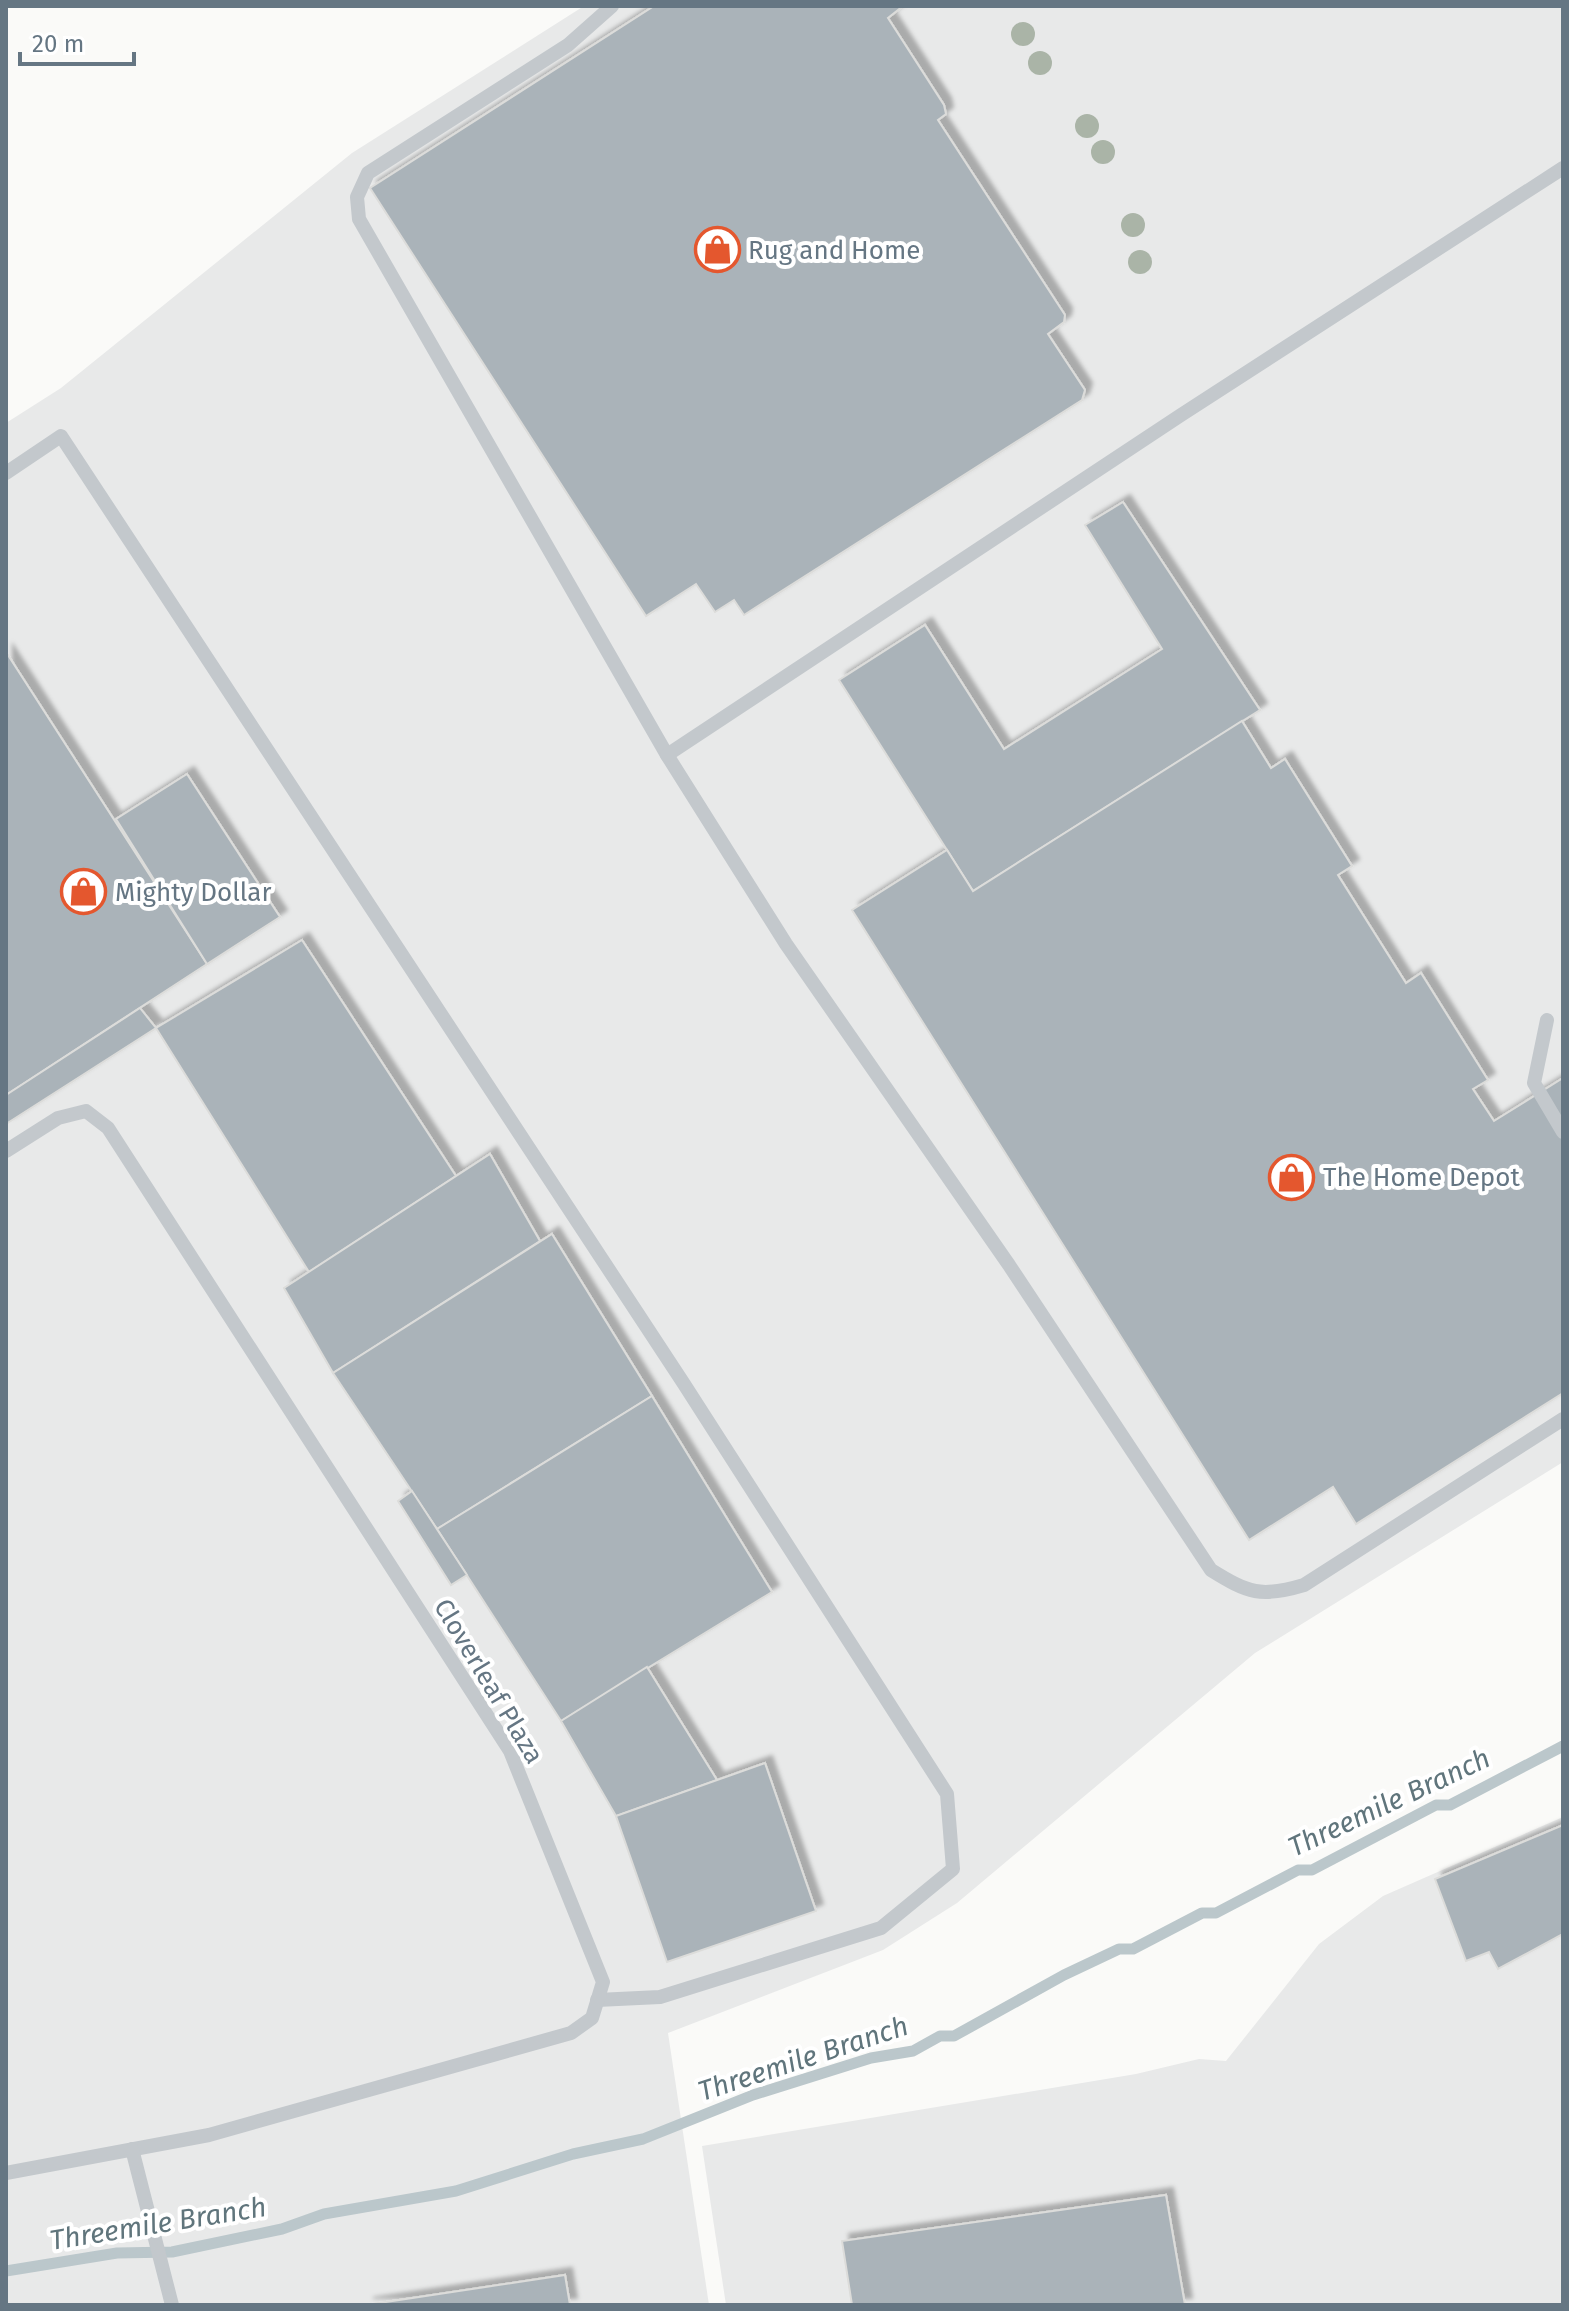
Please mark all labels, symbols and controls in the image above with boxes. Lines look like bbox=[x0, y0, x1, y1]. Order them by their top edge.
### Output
scale bar bbox=[20, 16, 134, 66]
text: 20 m bbox=[32, 30, 84, 58]
shop icon: Rug and Home bbox=[693, 226, 741, 274]
place label: Rug and Home bbox=[748, 235, 920, 266]
shop icon: Mighty Dollar bbox=[60, 868, 108, 916]
place label: Mighty Dollar bbox=[115, 877, 271, 908]
shop icon: The Home Depot bbox=[1268, 1153, 1316, 1201]
place label: The Home Depot bbox=[1323, 1162, 1520, 1193]
street label: Cloverleaf Plaza bbox=[427, 1593, 550, 1769]
water label: Threemile Branch bbox=[1283, 1741, 1495, 1864]
water label: Threemile Branch bbox=[694, 2009, 912, 2108]
water label: Threemile Branch bbox=[47, 2190, 269, 2257]

